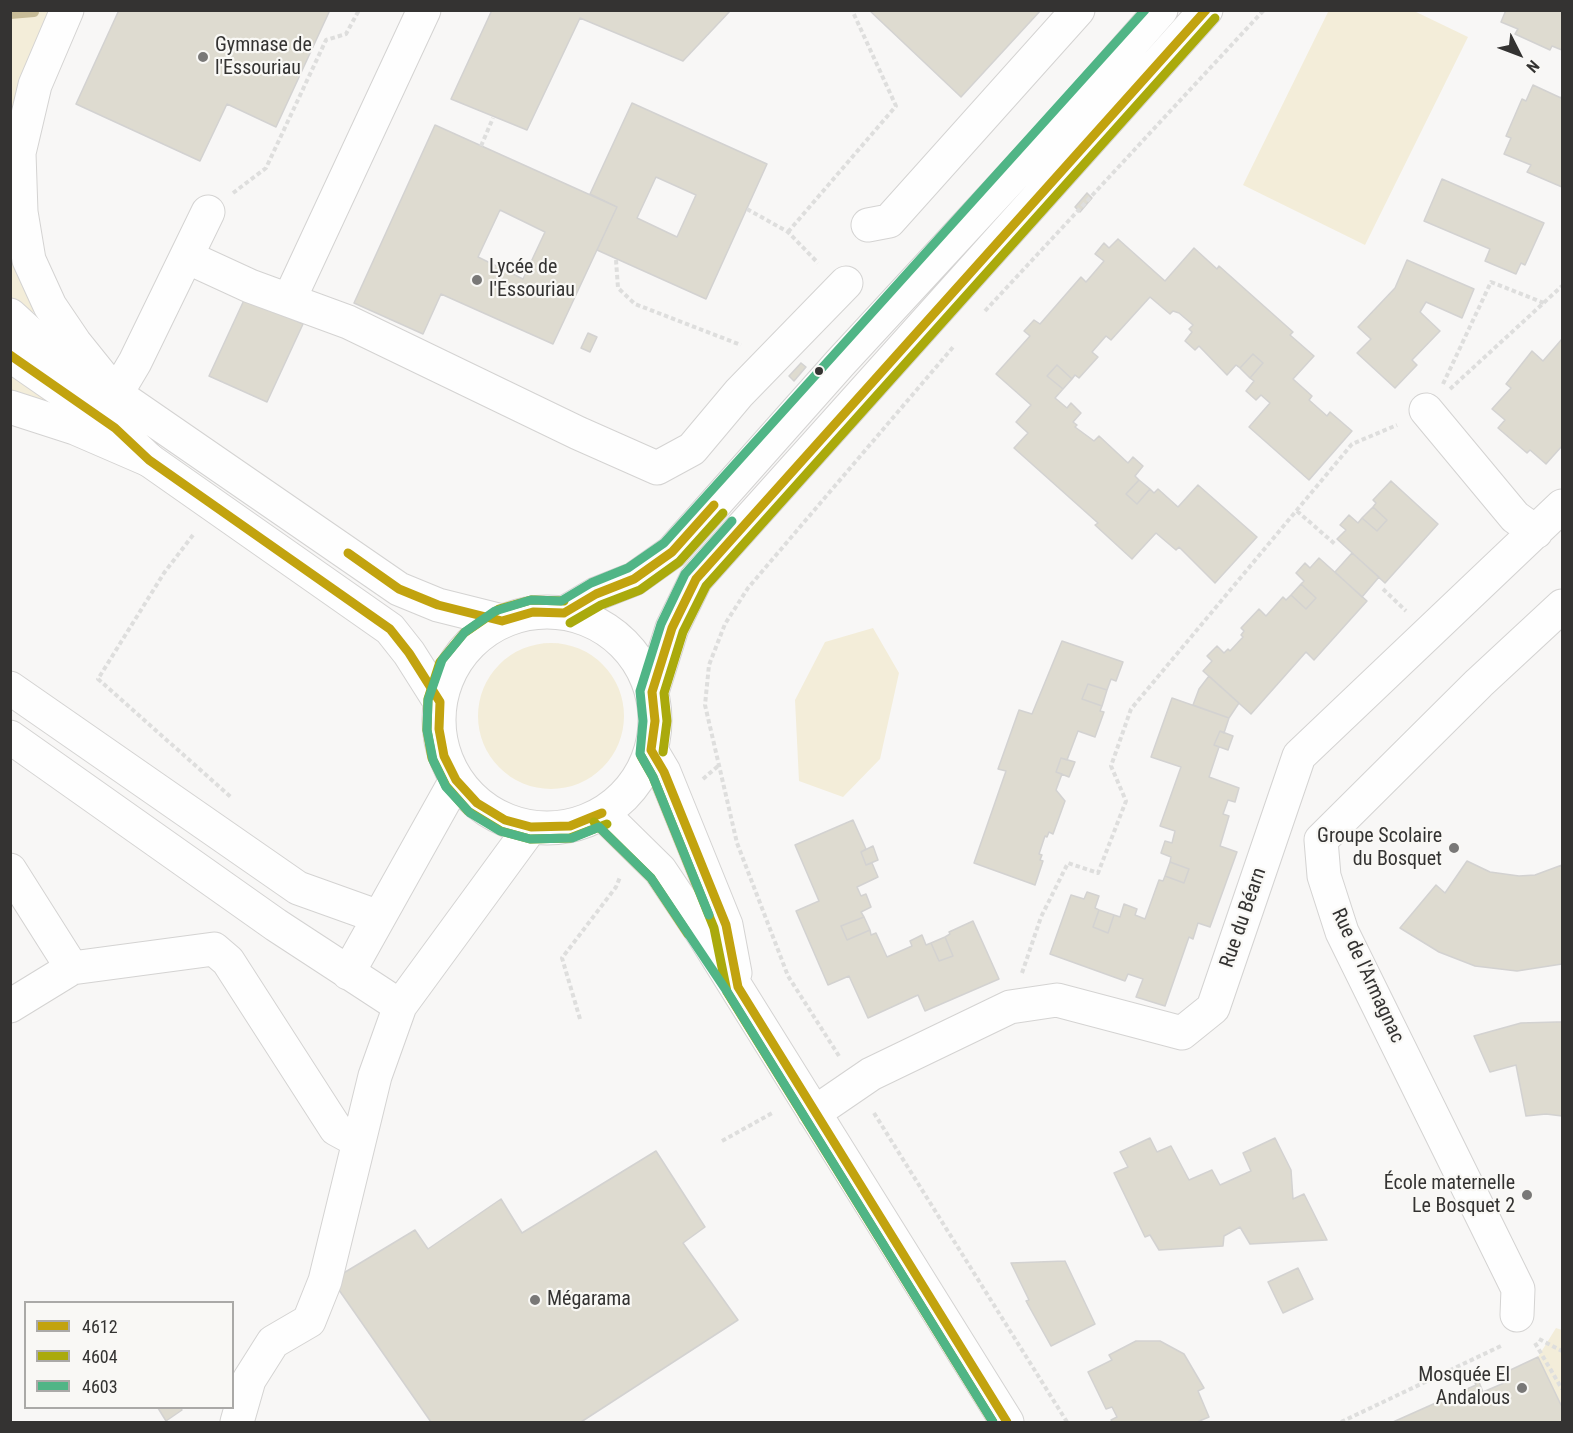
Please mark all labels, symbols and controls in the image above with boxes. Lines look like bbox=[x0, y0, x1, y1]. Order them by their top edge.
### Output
north arrow bbox=[1489, 24, 1549, 84]
place label: Gymnase de l'Essouriau bbox=[215, 34, 312, 81]
marker: Gymnase de l'Essouriau bbox=[196, 50, 210, 64]
text: N bbox=[1522, 56, 1543, 76]
place label: Lycée de l'Essouriau bbox=[489, 256, 575, 303]
marker: Lycée de l'Essouriau bbox=[470, 273, 484, 287]
unlabelled marker bbox=[813, 365, 825, 377]
place label: Groupe Scolaire du Bosquet bbox=[1317, 825, 1442, 872]
marker: Groupe Scolaire du Bosquet bbox=[1447, 841, 1461, 855]
street label: Rue du Béarn bbox=[1216, 865, 1272, 971]
street label: Rue de l'Armagnac bbox=[1325, 905, 1409, 1047]
place label: École maternelle Le Bosquet 2 bbox=[1384, 1172, 1515, 1219]
marker: École maternelle Le Bosquet 2 bbox=[1520, 1188, 1534, 1202]
place label: Mégarama bbox=[547, 1288, 631, 1312]
marker: Mégarama bbox=[528, 1293, 542, 1307]
legend bbox=[24, 1301, 234, 1409]
text: 4612 bbox=[82, 1316, 118, 1337]
text: 4604 bbox=[82, 1346, 118, 1367]
place label: Mosquée El Andalous bbox=[1418, 1364, 1510, 1411]
text: 4603 bbox=[82, 1376, 118, 1397]
marker: Mosquée El Andalous bbox=[1515, 1381, 1529, 1395]

